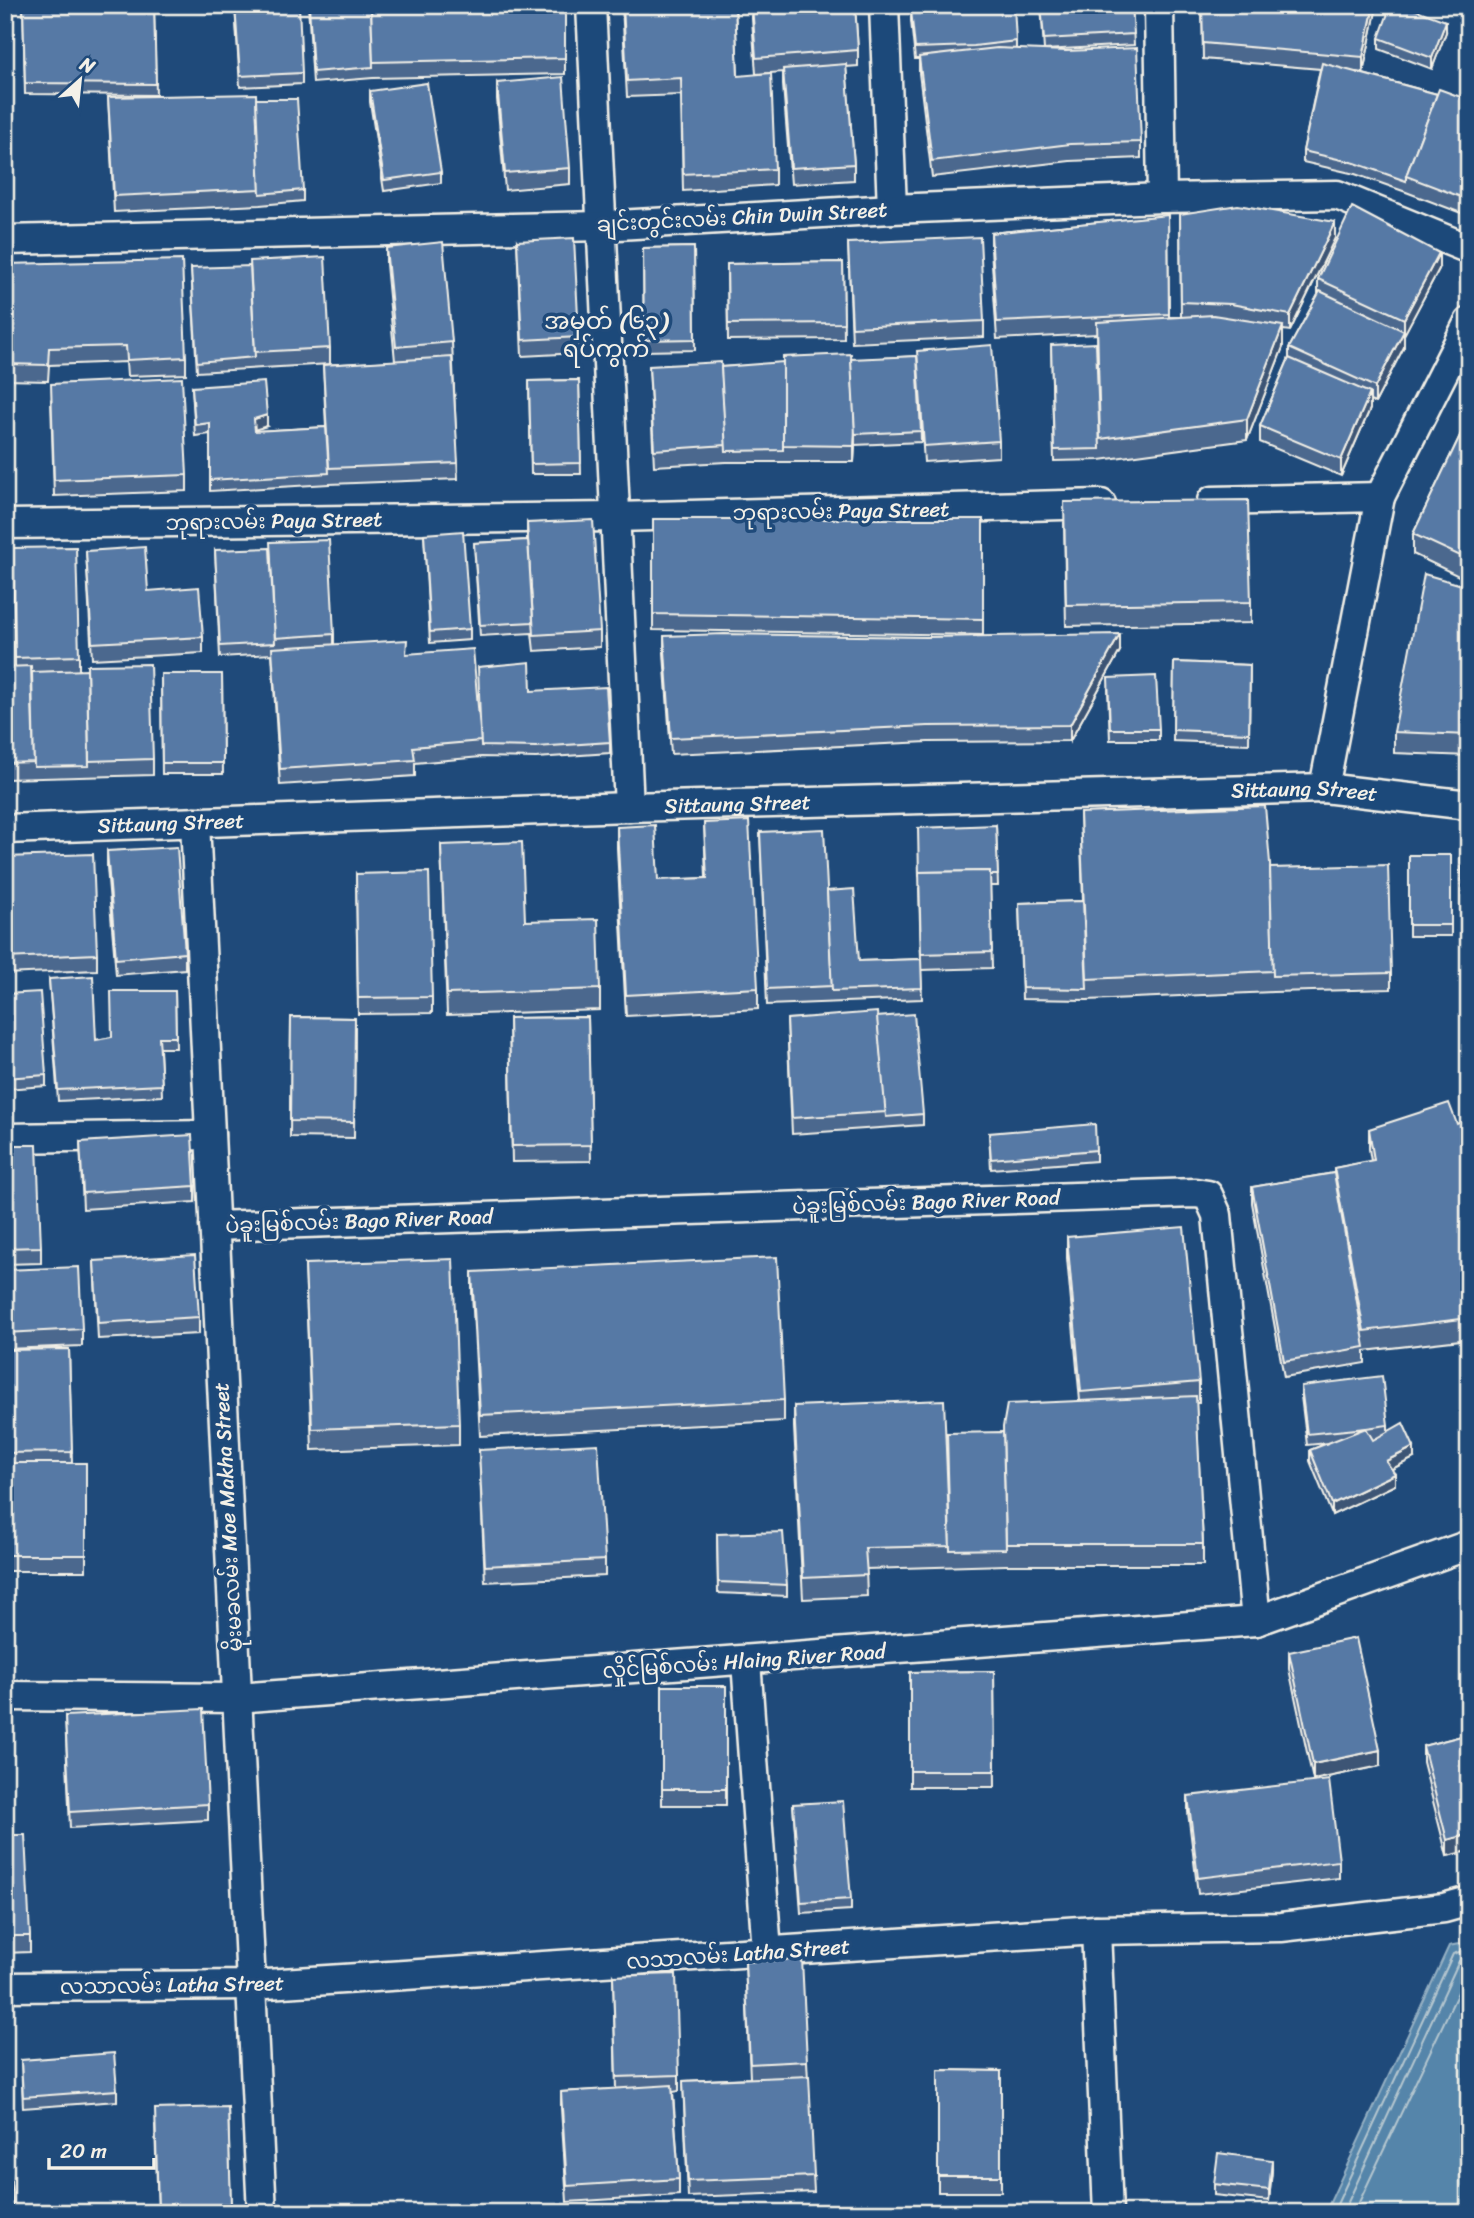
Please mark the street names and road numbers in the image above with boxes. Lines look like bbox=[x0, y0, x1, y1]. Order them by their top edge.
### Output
street label: ချင်းတွင်းလမ်း Chin Dwin Street bbox=[596, 190, 888, 244]
street label: ဘုရားလမ်း Paya Street bbox=[732, 490, 950, 532]
street label: ဘုရားလမ်း Paya Street bbox=[165, 500, 383, 542]
street label: Sittaung Street bbox=[1231, 769, 1380, 813]
street label: Sittaung Street bbox=[664, 783, 811, 825]
street label: Sittaung Street bbox=[97, 802, 245, 845]
street label: ပဲခူးမြစ်လမ်း Bago River Road bbox=[791, 1178, 1062, 1226]
street label: ပဲခူးမြစ်လမ်း Bago River Road bbox=[224, 1197, 495, 1245]
street label: မိုးမခလမ်း Moe Makha Street bbox=[202, 1381, 254, 1653]
street label: လှိုင်မြစ်လမ်း Hlaing River Road bbox=[601, 1632, 889, 1690]
street label: လသာလမ်း Latha Street bbox=[625, 1927, 851, 1981]
street label: လသာလမ်း Latha Street bbox=[60, 1964, 284, 2006]

